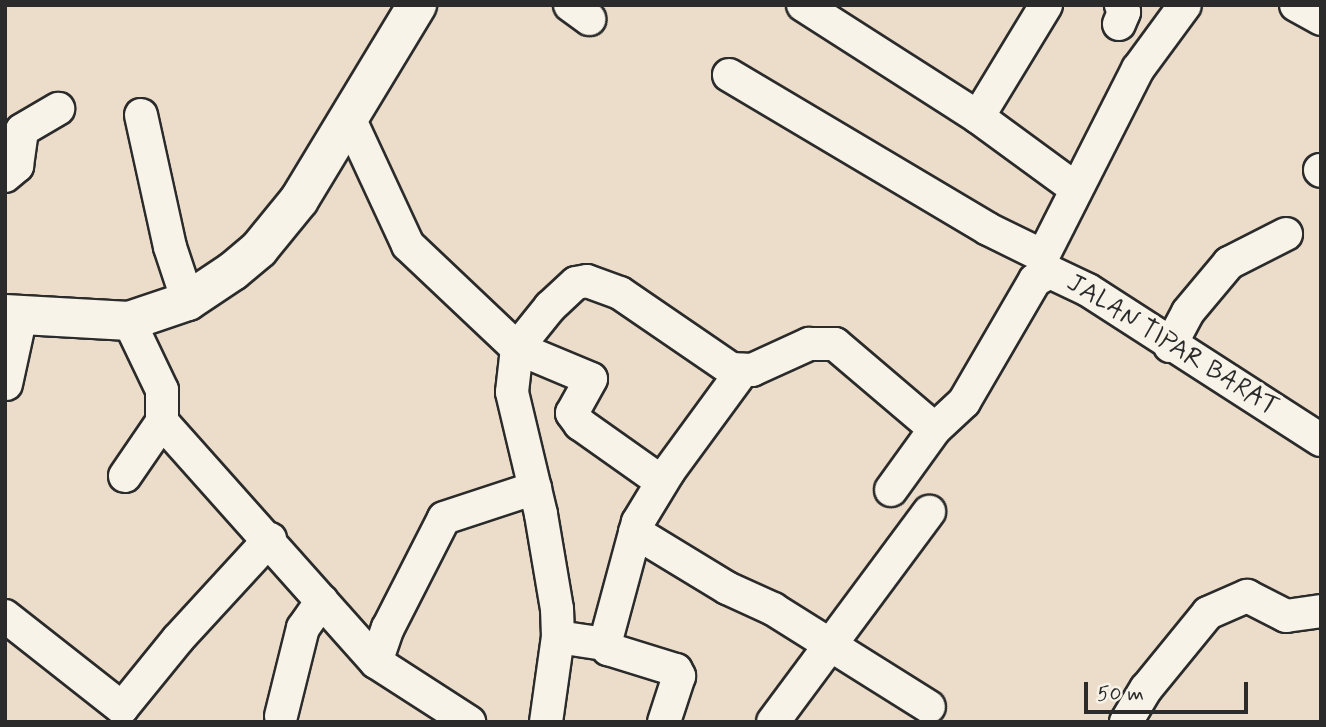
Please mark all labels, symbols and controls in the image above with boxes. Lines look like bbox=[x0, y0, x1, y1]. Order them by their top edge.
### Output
street label: JALAN TIPAR BARAT bbox=[1058, 267, 1286, 425]
scale bar bbox=[1088, 668, 1252, 712]
text: 50 m bbox=[1097, 680, 1144, 708]

